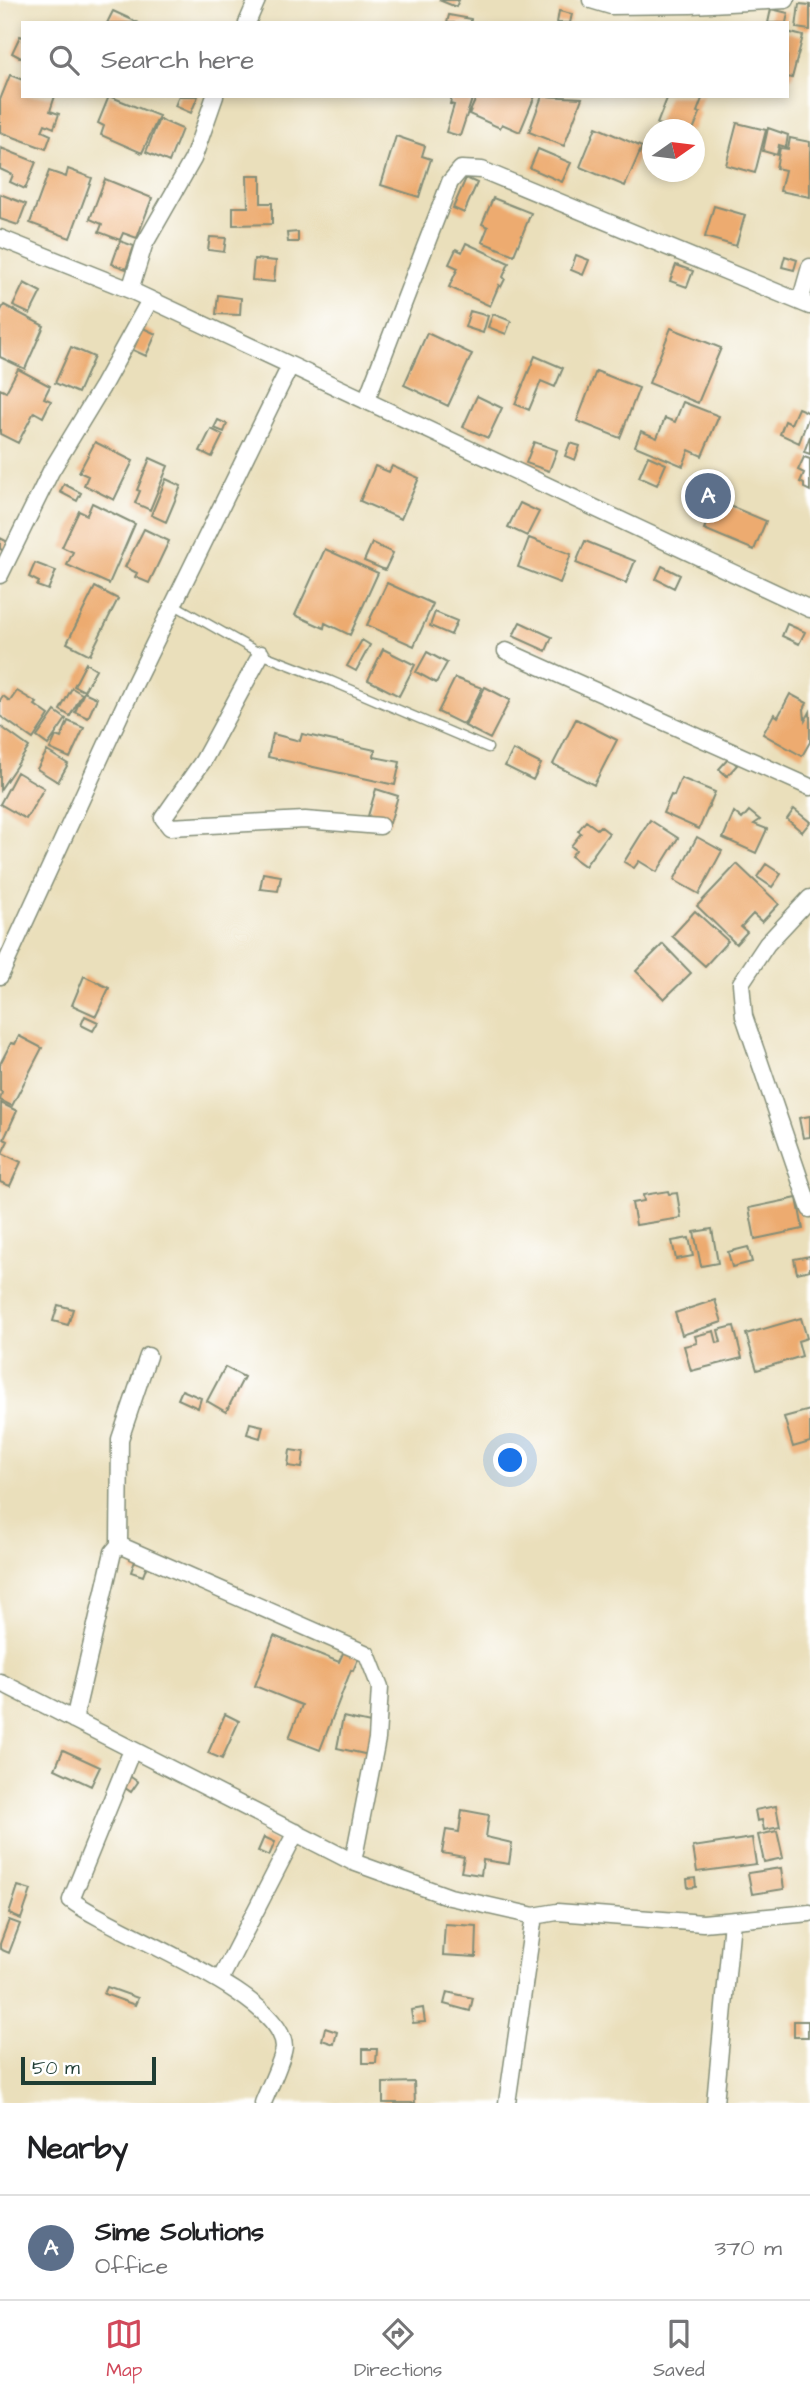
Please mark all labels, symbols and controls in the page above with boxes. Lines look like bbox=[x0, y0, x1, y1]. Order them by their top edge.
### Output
search box bbox=[21, 21, 789, 98]
icon: search bbox=[45, 41, 83, 79]
text: Search here bbox=[101, 42, 254, 78]
north arrow bbox=[642, 119, 705, 182]
pin: A bbox=[685, 470, 731, 522]
your location bbox=[493, 1443, 527, 1477]
scale bar bbox=[21, 2054, 156, 2086]
text: 50 m bbox=[32, 2055, 80, 2082]
text: Nearby bbox=[28, 2128, 128, 2170]
text: Sime Solutions bbox=[95, 2214, 264, 2250]
text: A bbox=[44, 2232, 58, 2264]
text: 370 m bbox=[715, 2232, 782, 2264]
text: Office bbox=[95, 2250, 168, 2282]
tab: Map bbox=[105, 2315, 143, 2384]
tab: Directions bbox=[354, 2315, 442, 2384]
tab: Saved bbox=[653, 2315, 705, 2384]

